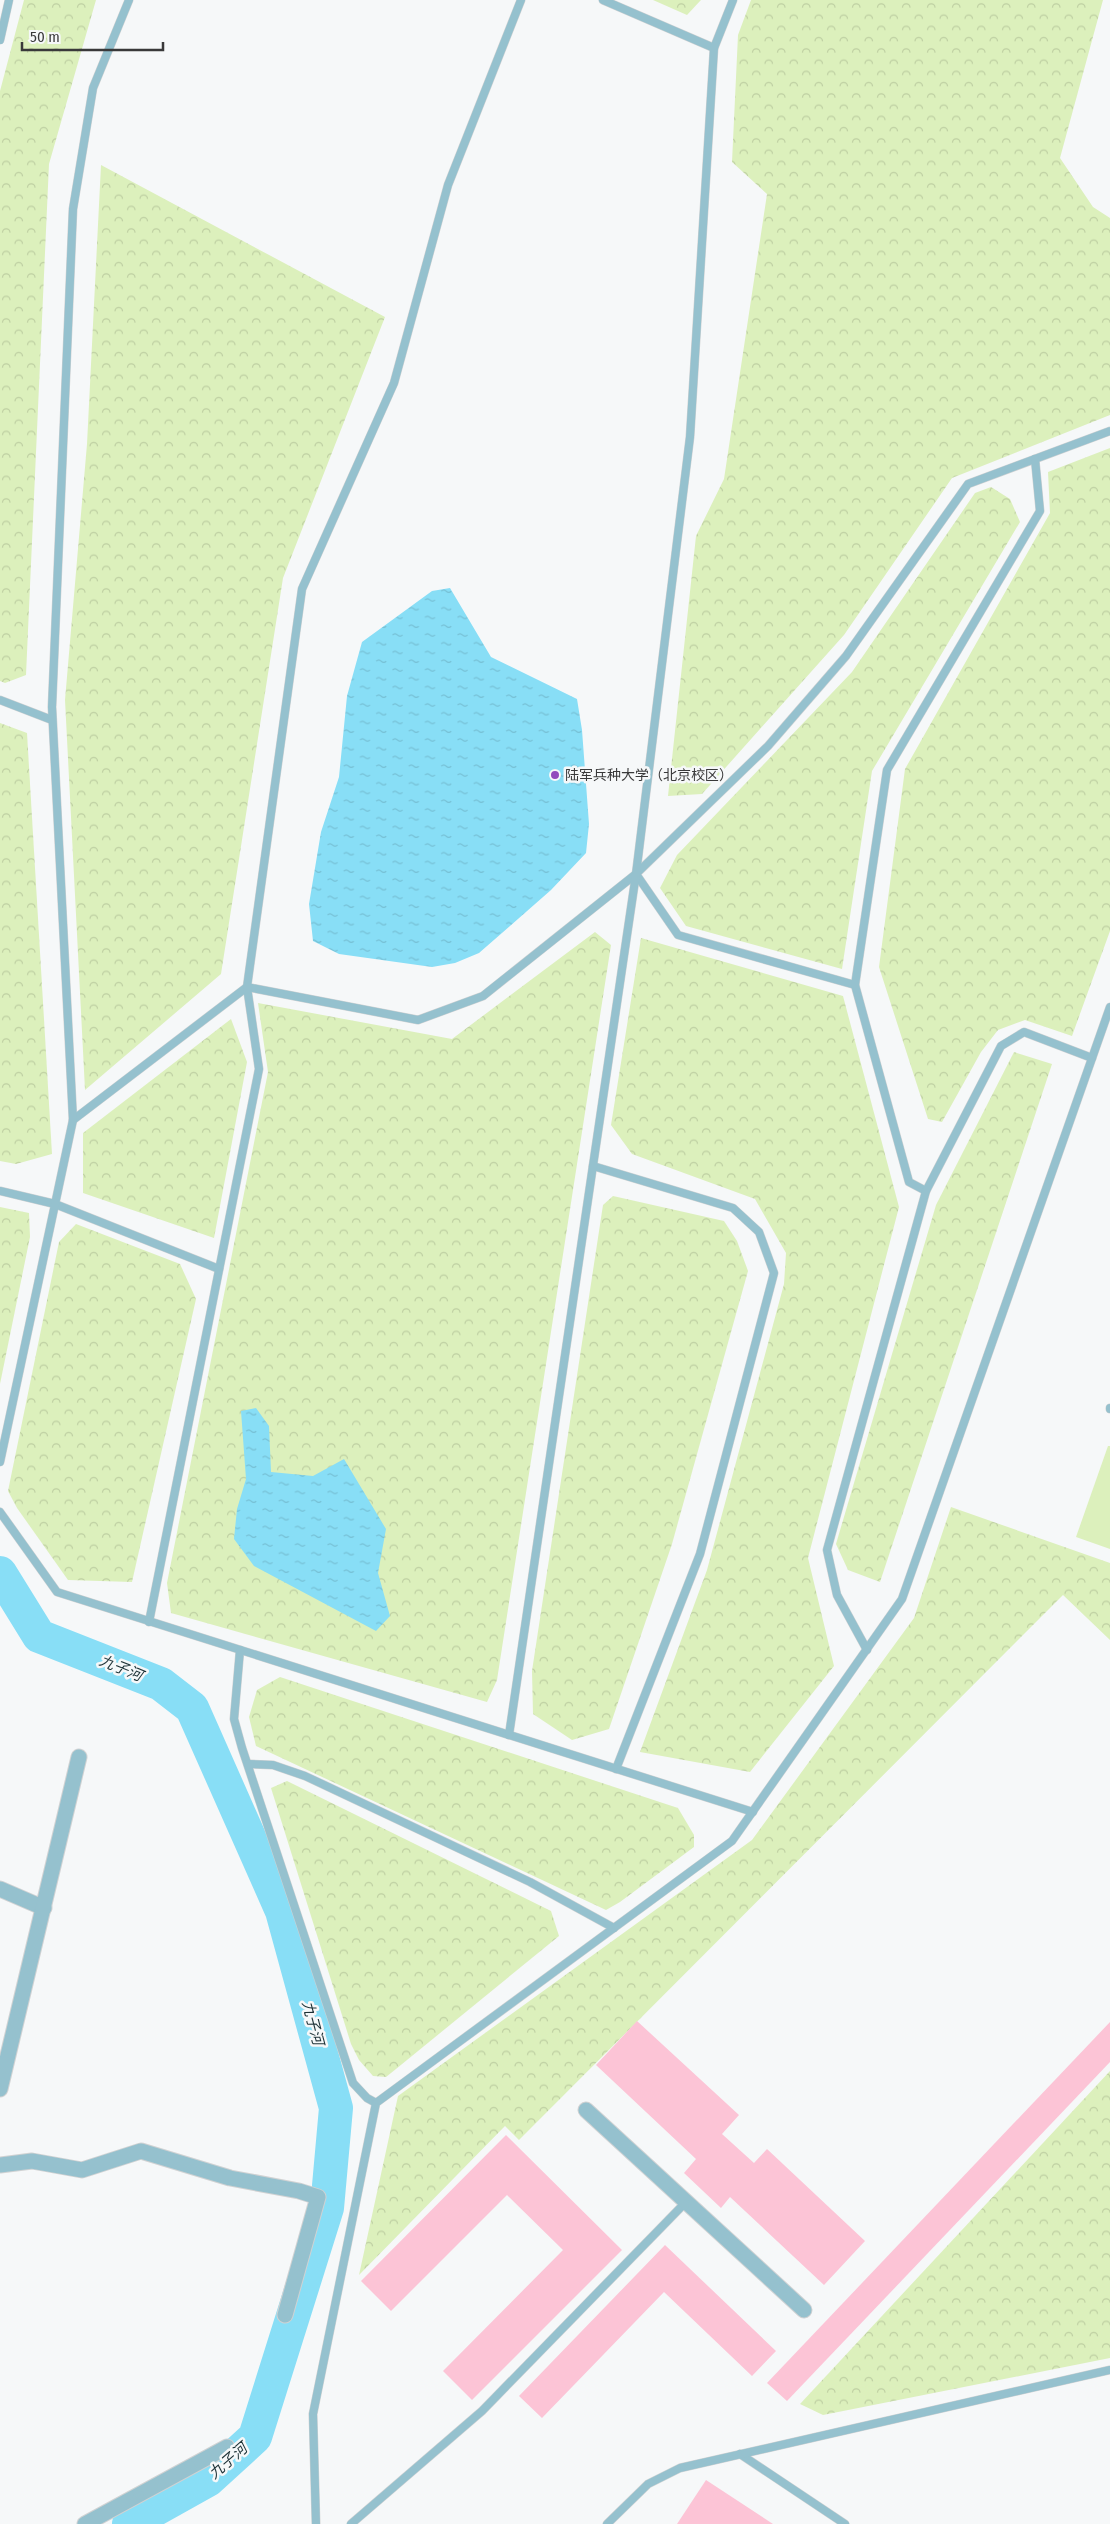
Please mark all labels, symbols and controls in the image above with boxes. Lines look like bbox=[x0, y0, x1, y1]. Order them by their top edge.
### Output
scale bar bbox=[22, 20, 164, 52]
text: 50 m bbox=[30, 28, 60, 46]
place label: 陆军兵种大学（北京校区） bbox=[565, 767, 733, 784]
marker: 陆军兵种大学（北京校区） bbox=[549, 769, 561, 781]
water label: 九子河 bbox=[97, 1651, 148, 1686]
water label: 九子河 bbox=[298, 1999, 328, 2050]
water label: 九子河 bbox=[205, 2437, 253, 2483]

